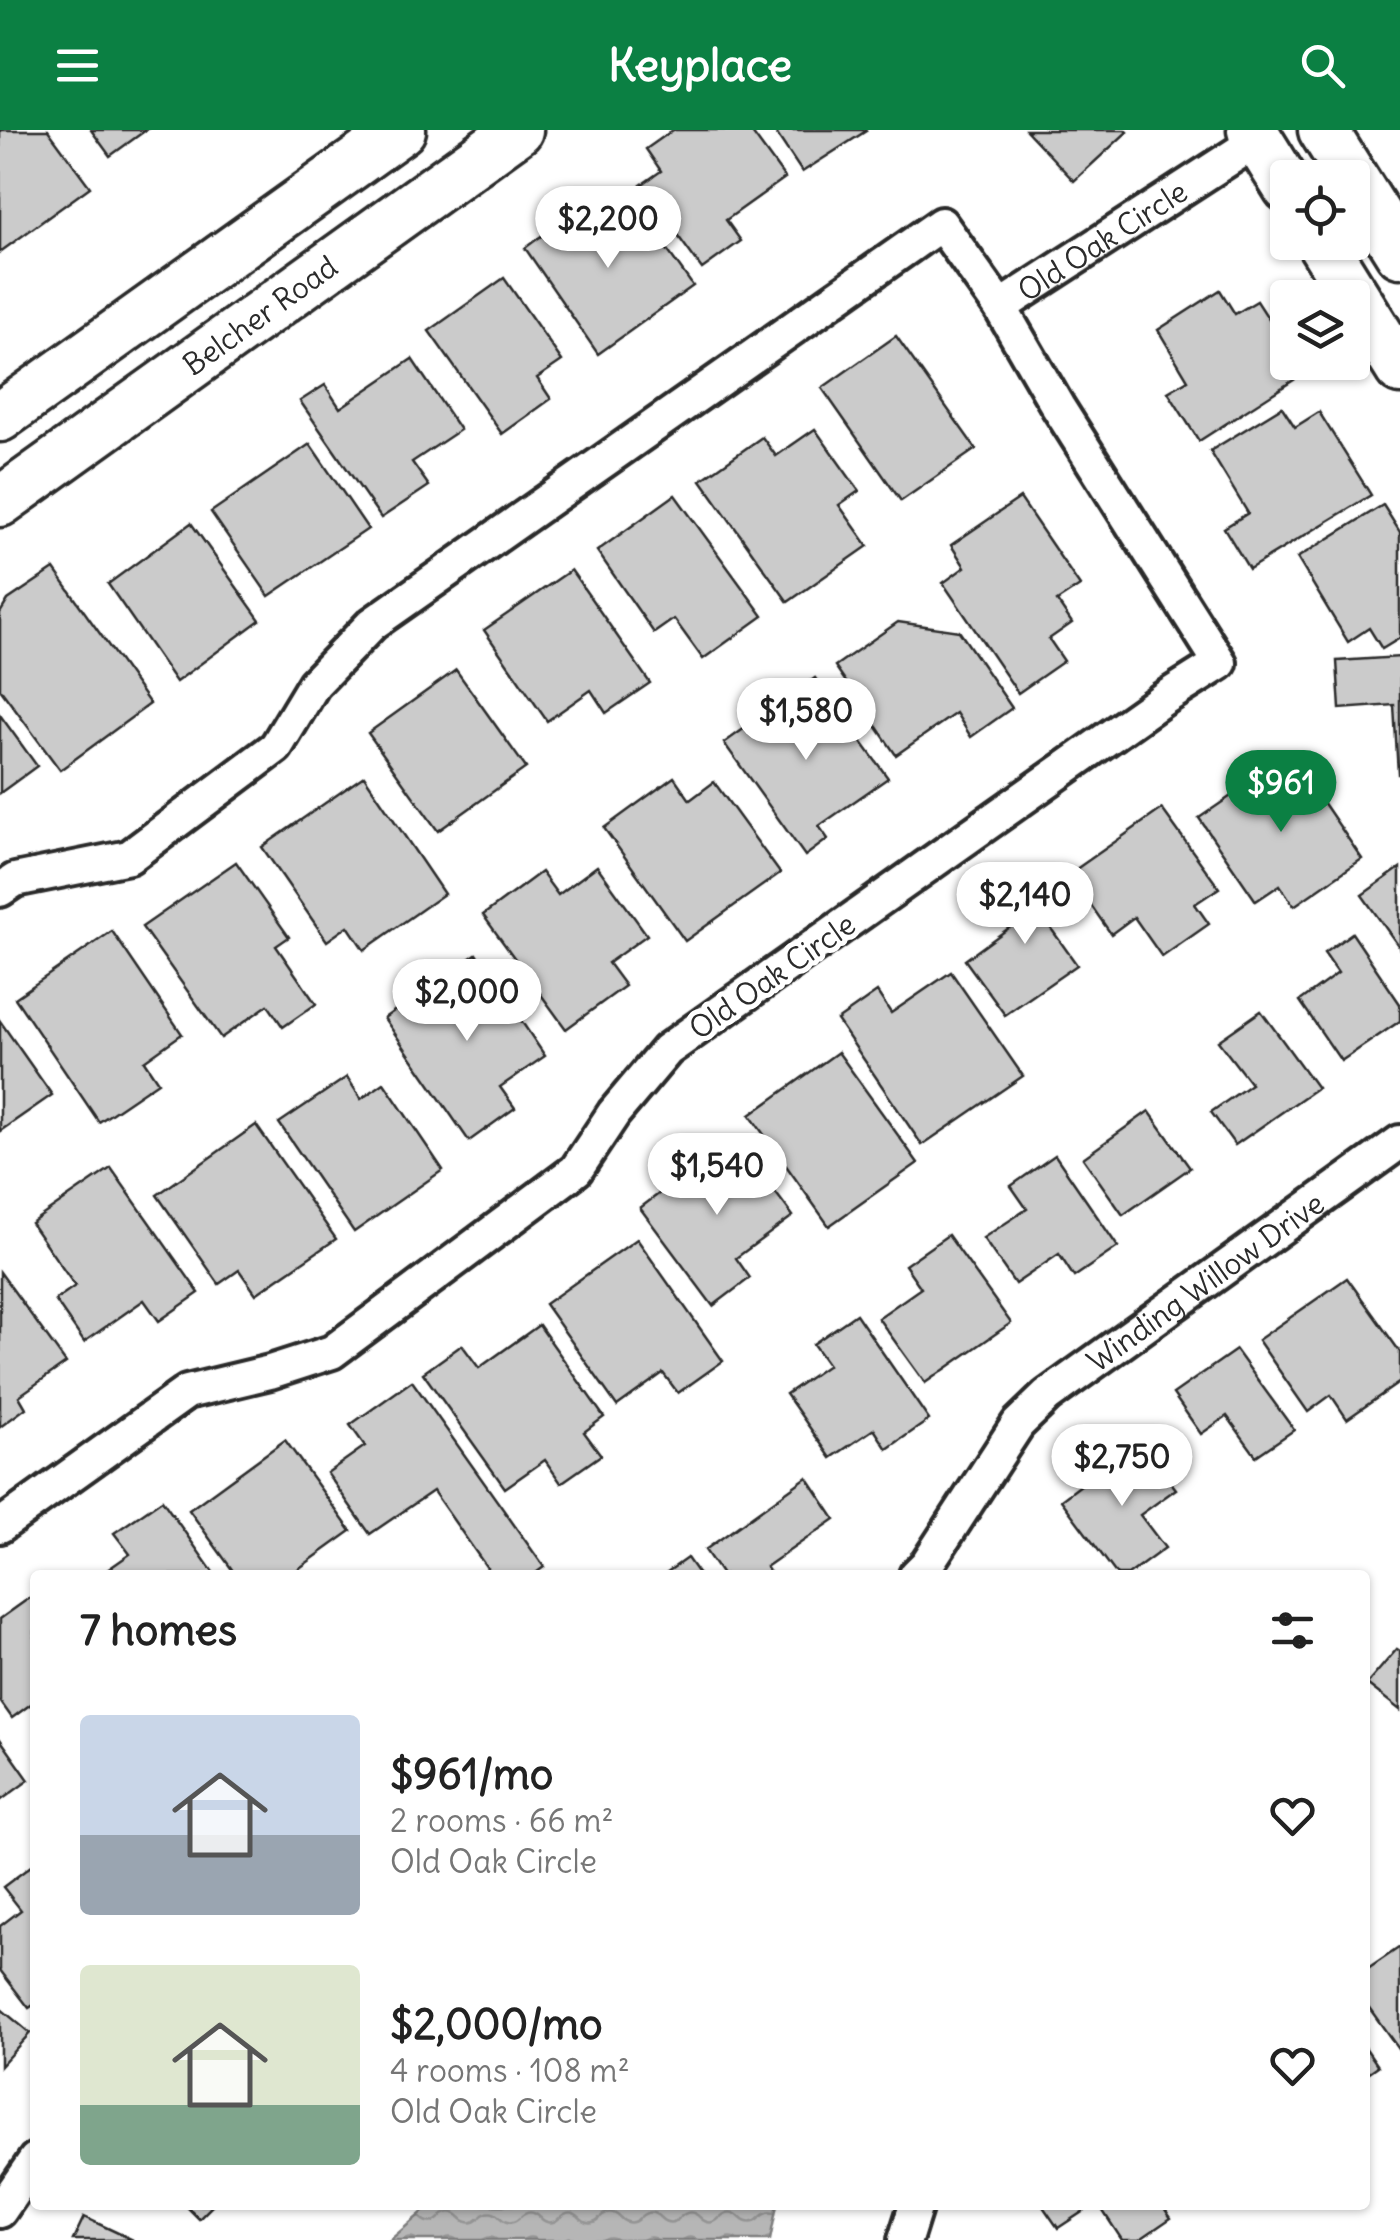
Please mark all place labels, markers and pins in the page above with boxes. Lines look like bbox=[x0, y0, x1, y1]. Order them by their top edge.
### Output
pin: $2,200 bbox=[527, 186, 689, 271]
pin: $1,580 bbox=[725, 678, 887, 763]
pin: $961 bbox=[1222, 750, 1340, 835]
pin: $2,140 bbox=[944, 862, 1106, 947]
pin: $2,000 bbox=[386, 959, 548, 1044]
pin: $1,540 bbox=[636, 1133, 798, 1218]
pin: $2,750 bbox=[1041, 1424, 1203, 1509]

